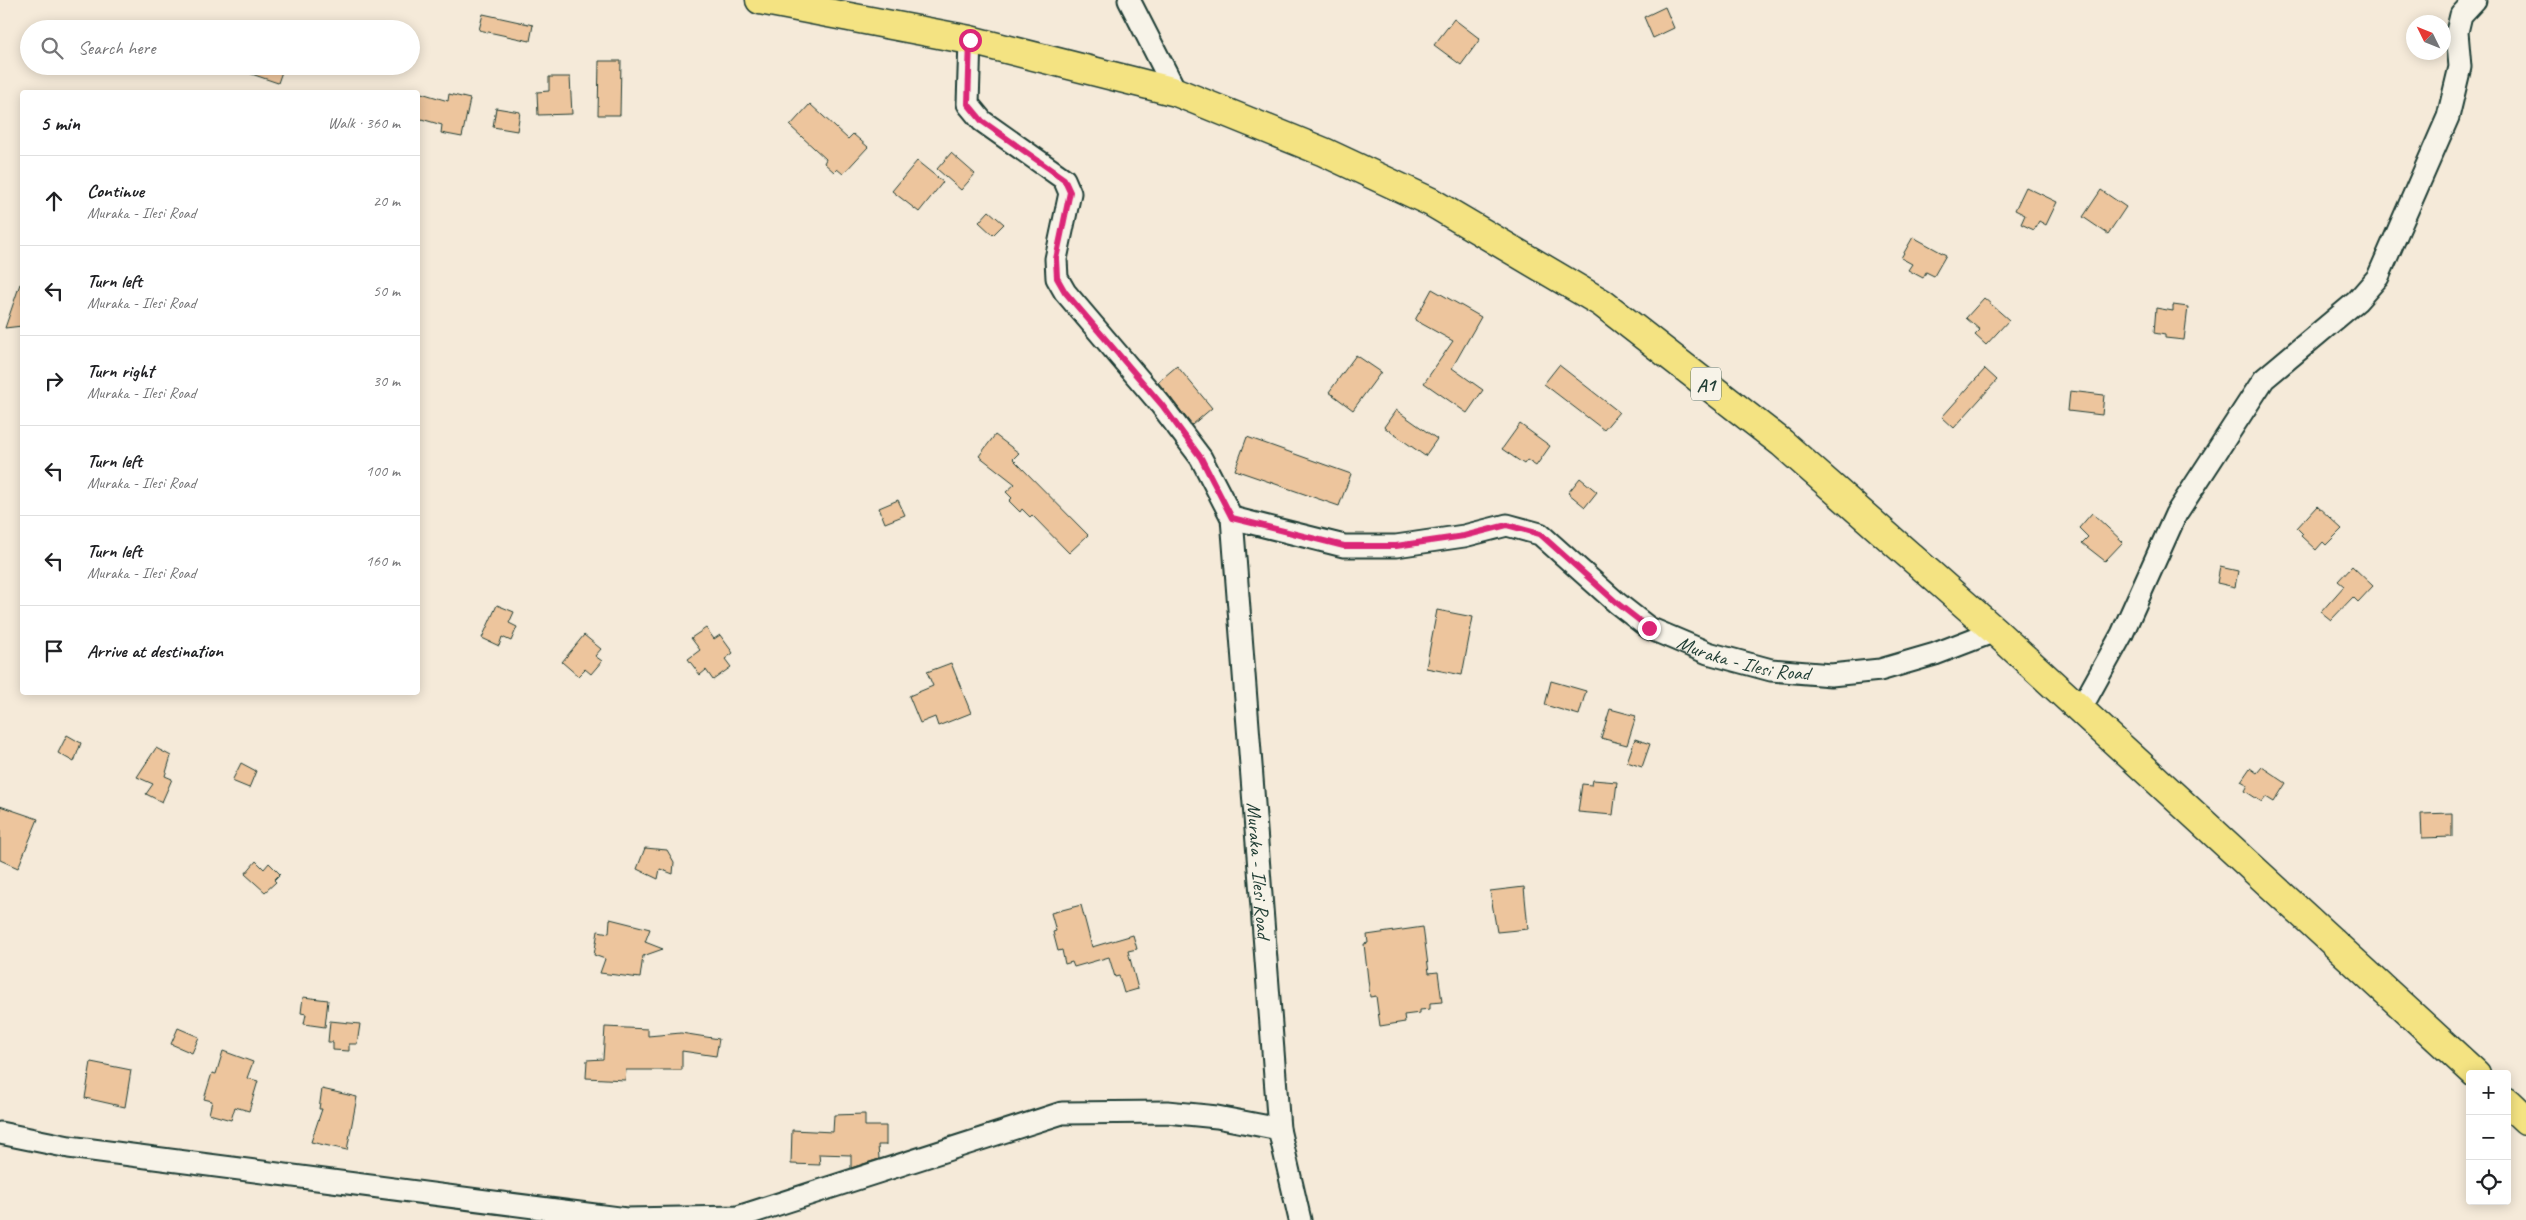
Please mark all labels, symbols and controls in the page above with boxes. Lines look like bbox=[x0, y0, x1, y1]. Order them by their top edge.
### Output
north arrow bbox=[2406, 15, 2451, 60]
search box bbox=[20, 20, 420, 75]
route start bbox=[959, 29, 982, 52]
icon: search bbox=[38, 34, 66, 62]
text: Search here bbox=[78, 36, 155, 60]
text: 5 min bbox=[40, 110, 80, 136]
text: Walk · 360 m bbox=[328, 113, 400, 133]
text: Continue bbox=[87, 179, 144, 203]
icon: ahead bbox=[40, 187, 68, 215]
text: 20 m bbox=[373, 191, 400, 211]
text: Muraka - Ilesi Road bbox=[87, 203, 196, 223]
text: Turn left bbox=[87, 269, 142, 293]
icon: left bbox=[40, 277, 68, 305]
text: 50 m bbox=[373, 281, 400, 301]
text: Muraka - Ilesi Road bbox=[87, 293, 196, 313]
text: Turn right bbox=[87, 359, 154, 383]
icon: right bbox=[40, 367, 68, 395]
road number: A1 bbox=[1691, 368, 1721, 400]
text: 30 m bbox=[373, 371, 400, 391]
text: Muraka - Ilesi Road bbox=[87, 383, 196, 403]
text: Turn left bbox=[87, 449, 142, 473]
icon: left bbox=[40, 457, 68, 485]
text: 100 m bbox=[366, 461, 400, 481]
text: Muraka - Ilesi Road bbox=[87, 473, 196, 493]
text: Turn left bbox=[87, 539, 142, 563]
icon: left bbox=[40, 547, 68, 575]
text: 160 m bbox=[366, 551, 400, 571]
text: Muraka - Ilesi Road bbox=[87, 563, 196, 583]
route end bbox=[1638, 617, 1661, 640]
street label: Muraka - Ilesi Road bbox=[1673, 629, 1814, 686]
icon: arrive bbox=[40, 637, 68, 665]
text: Arrive at destination bbox=[87, 639, 223, 663]
street label: Muraka - Ilesi Road bbox=[1241, 801, 1277, 943]
map controls bbox=[2466, 1070, 2511, 1205]
button: + bbox=[2466, 1070, 2511, 1115]
button: − bbox=[2466, 1115, 2511, 1160]
button: locate bbox=[2466, 1160, 2511, 1205]

